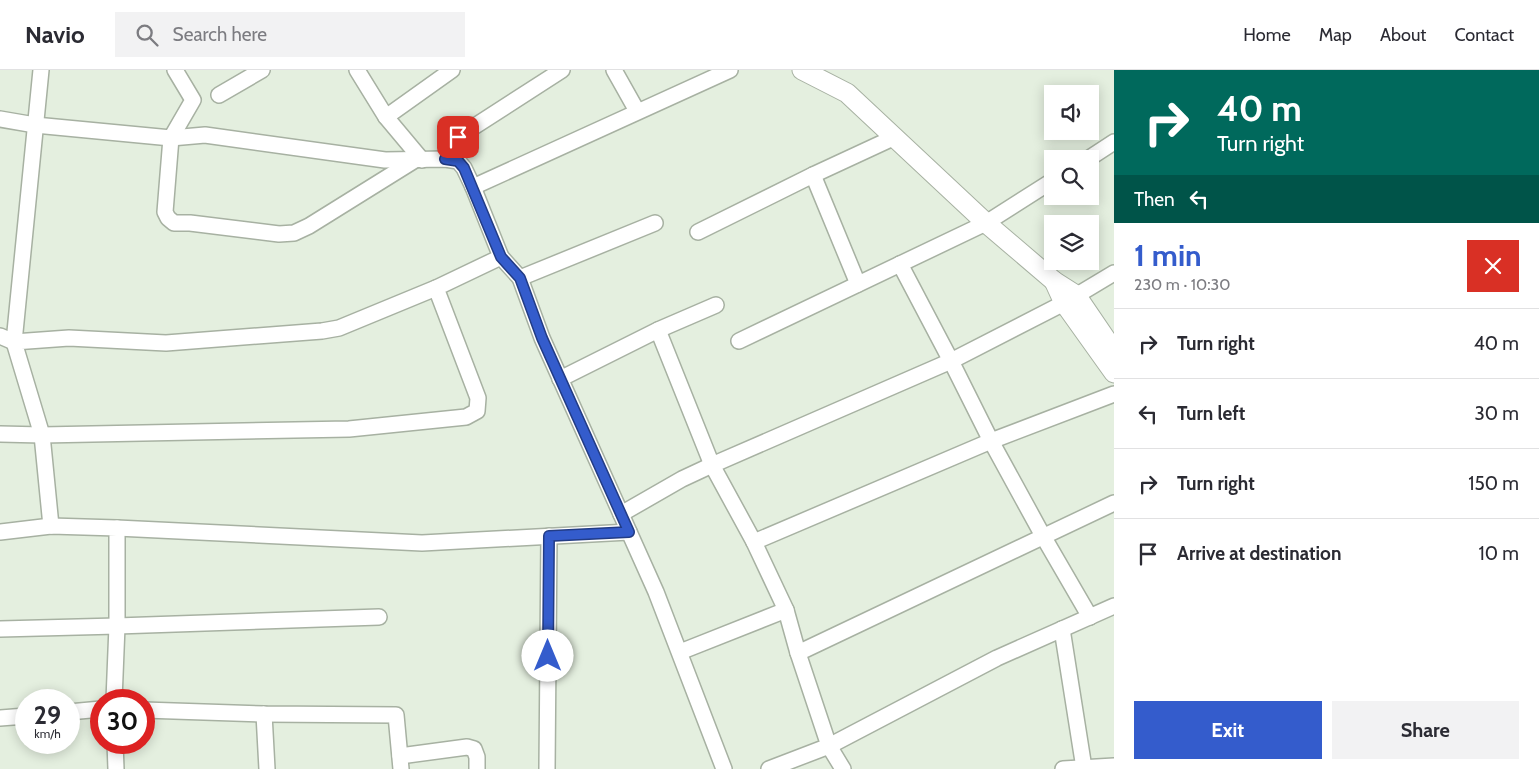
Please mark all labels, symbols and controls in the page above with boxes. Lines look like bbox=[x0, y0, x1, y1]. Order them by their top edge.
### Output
search box bbox=[115, 12, 465, 57]
text: Navio bbox=[25, 20, 85, 49]
icon: search bbox=[133, 21, 161, 49]
text: Search here bbox=[173, 23, 267, 46]
text: Home bbox=[1243, 24, 1291, 46]
text: Map bbox=[1319, 24, 1352, 46]
text: About bbox=[1380, 24, 1426, 46]
text: Contact bbox=[1454, 24, 1514, 46]
map controls bbox=[1044, 85, 1099, 270]
button: sound bbox=[1044, 85, 1099, 140]
text: 40 m bbox=[1217, 87, 1302, 130]
icon: right bbox=[1134, 90, 1199, 155]
pin bbox=[437, 116, 479, 158]
icon: arrive bbox=[444, 123, 472, 151]
text: Turn right bbox=[1217, 130, 1304, 157]
button: search bbox=[1044, 150, 1099, 205]
icon: left bbox=[1185, 185, 1213, 213]
text: Then bbox=[1134, 188, 1175, 211]
button: layers bbox=[1044, 215, 1099, 270]
text: 1 min bbox=[1134, 237, 1202, 274]
button: close bbox=[1467, 240, 1519, 292]
text: 230 m · 10:30 bbox=[1134, 275, 1230, 294]
icon: right bbox=[1134, 330, 1162, 358]
text: Turn right bbox=[1177, 332, 1255, 355]
text: 40 m bbox=[1474, 332, 1519, 355]
icon: left bbox=[1134, 400, 1162, 428]
text: Turn left bbox=[1177, 402, 1245, 425]
text: 30 m bbox=[1475, 402, 1519, 425]
icon: right bbox=[1134, 470, 1162, 498]
text: Turn right bbox=[1177, 472, 1255, 495]
text: 150 m bbox=[1468, 472, 1519, 495]
icon: arrive bbox=[1134, 540, 1162, 568]
text: Arrive at destination bbox=[1177, 542, 1341, 565]
text: 10 m bbox=[1479, 542, 1519, 565]
position arrow bbox=[521, 629, 573, 681]
speed limit sign: 30 bbox=[90, 689, 155, 754]
text: 29 bbox=[34, 700, 61, 730]
button: Exit bbox=[1134, 701, 1322, 759]
button: Share bbox=[1332, 701, 1519, 759]
text: km/h bbox=[34, 726, 61, 741]

